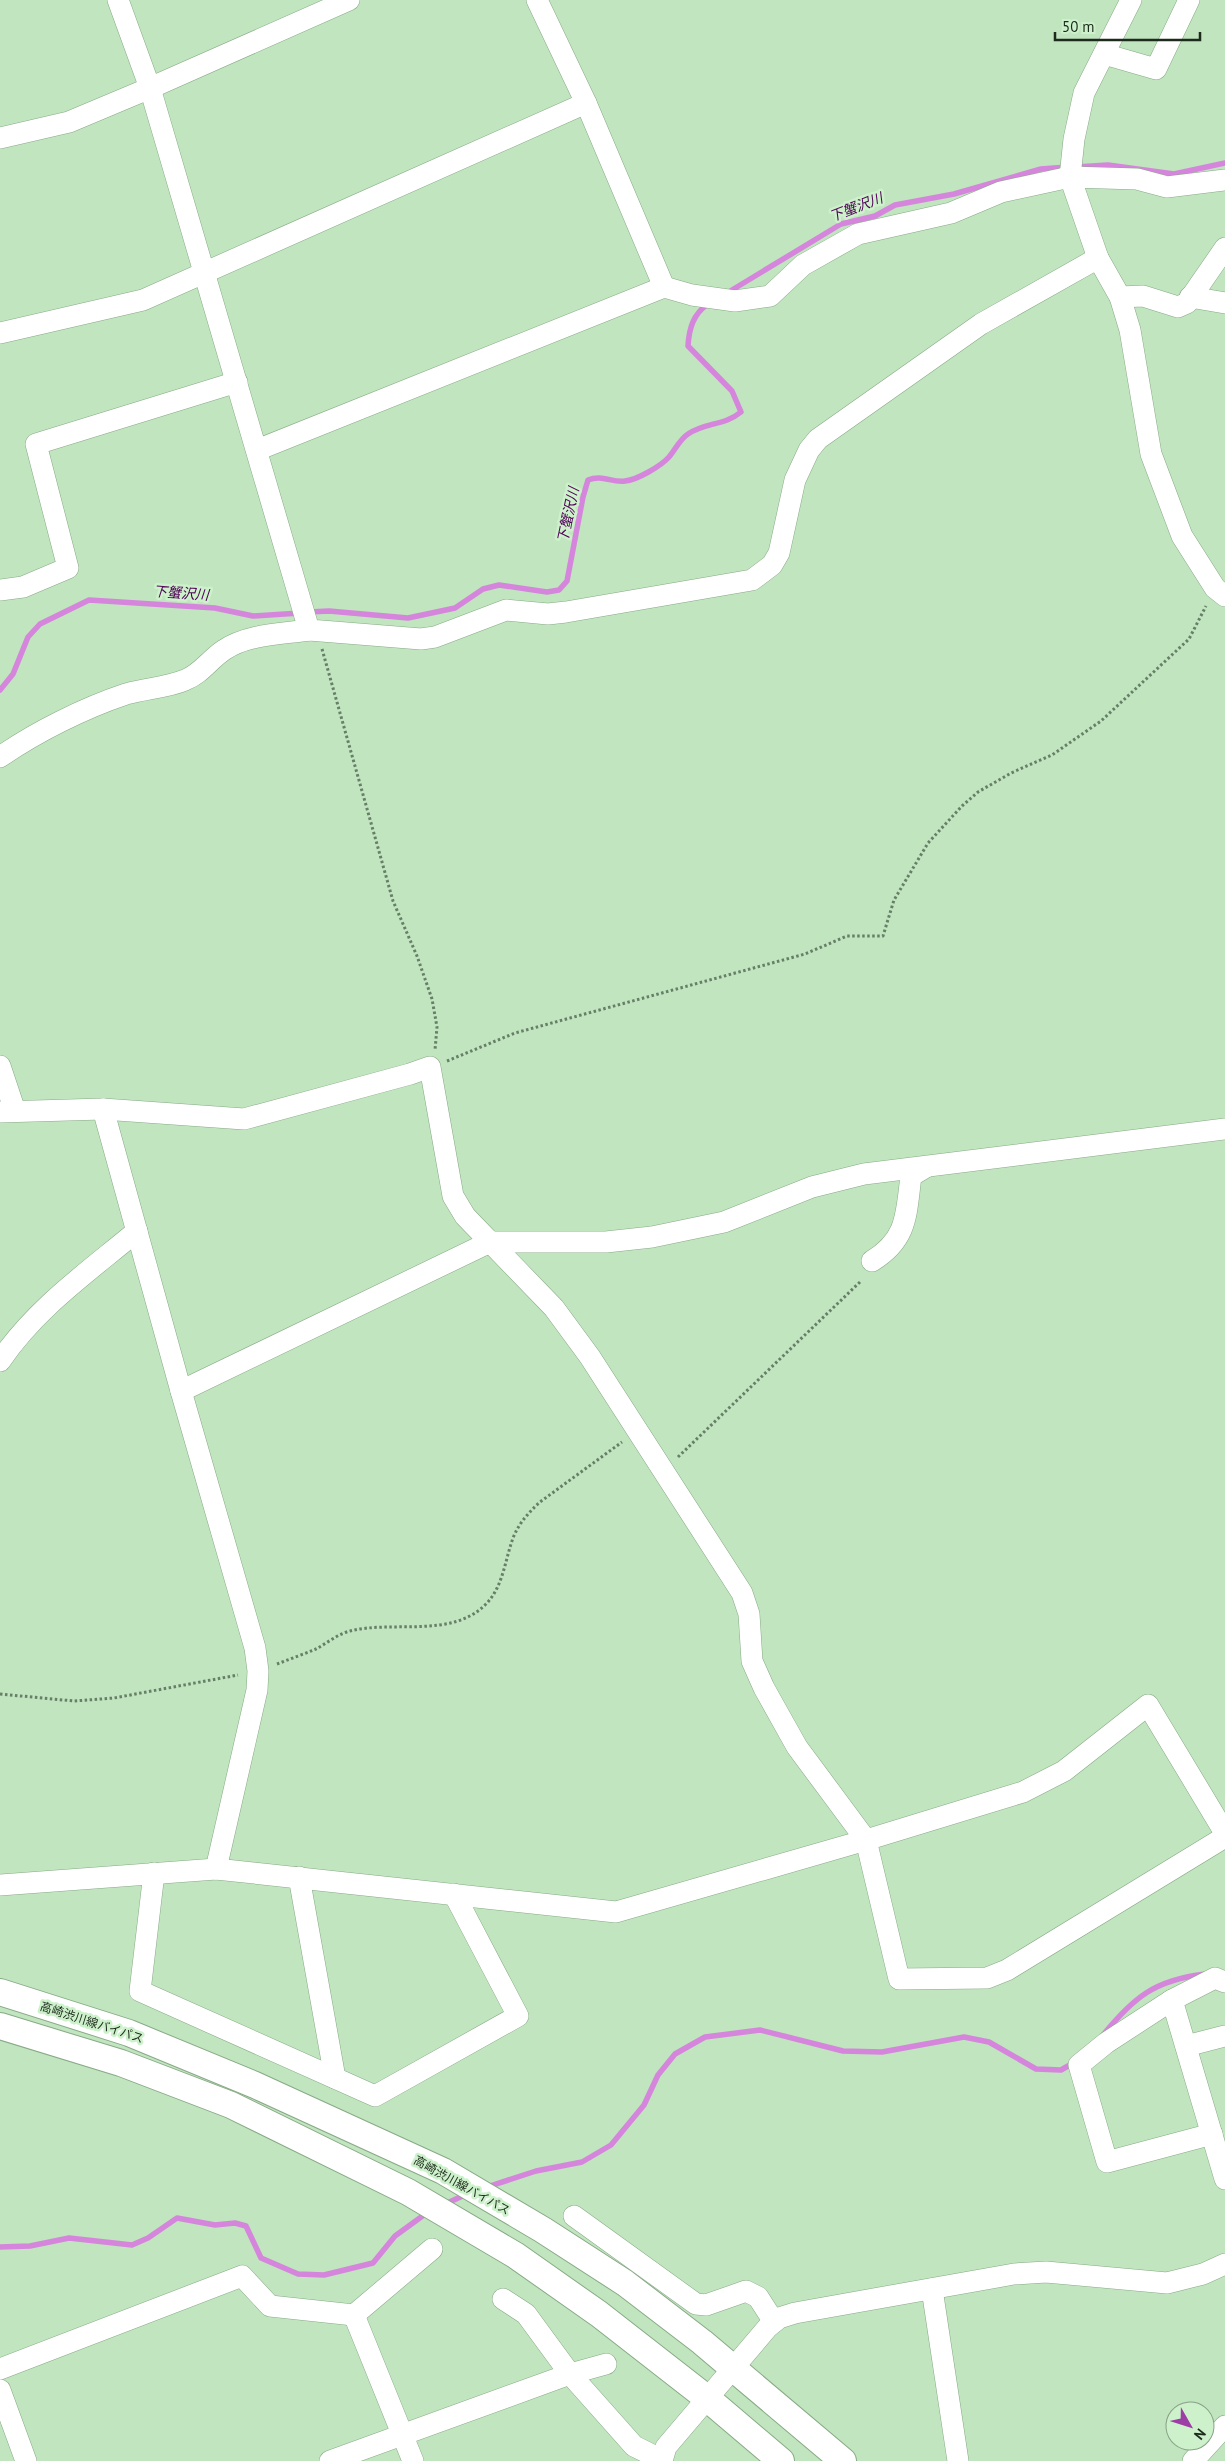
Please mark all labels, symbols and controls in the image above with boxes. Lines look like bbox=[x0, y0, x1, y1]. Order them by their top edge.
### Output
scale bar bbox=[1055, 10, 1200, 42]
text: 50 m bbox=[1062, 17, 1095, 36]
water label: 下蟹沢川 bbox=[827, 188, 887, 225]
water label: 下蟹沢川 bbox=[553, 484, 583, 544]
water label: 下蟹沢川 bbox=[152, 582, 212, 604]
street label: 高崎渋川線バイパス bbox=[38, 1998, 146, 2046]
street label: 高崎渋川線バイパス bbox=[411, 2152, 513, 2218]
north arrow bbox=[1165, 2401, 1215, 2451]
text: N bbox=[1190, 2425, 1210, 2443]

